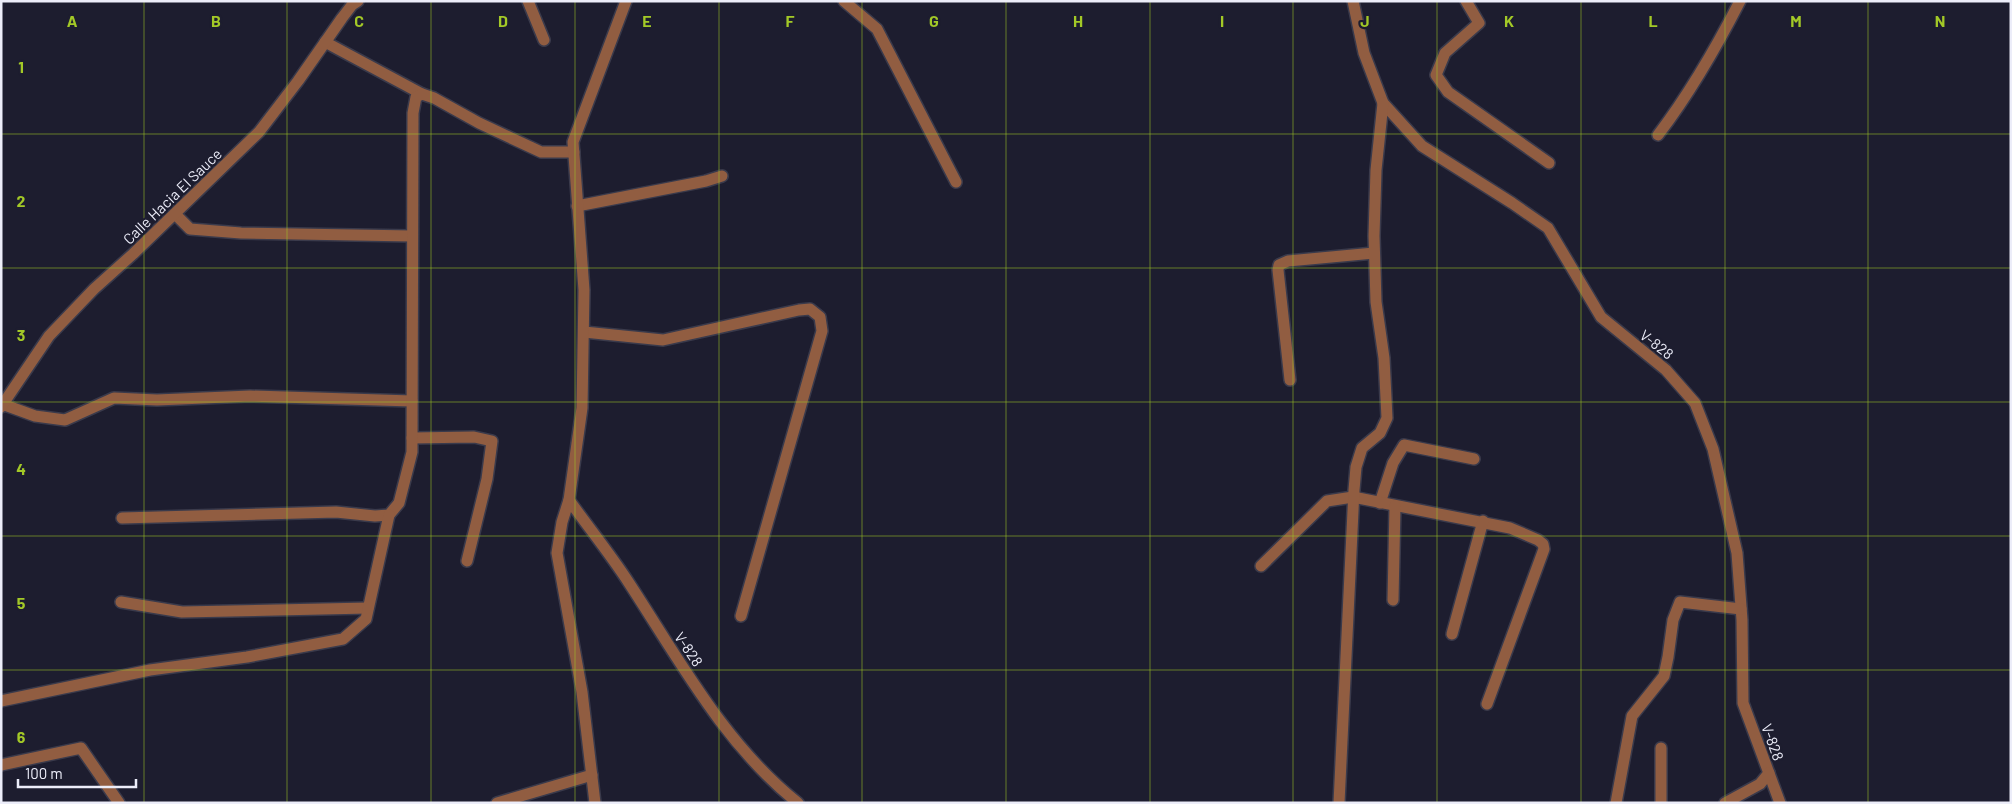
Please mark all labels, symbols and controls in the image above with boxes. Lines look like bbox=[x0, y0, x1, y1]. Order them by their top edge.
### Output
text: A bbox=[67, 11, 78, 30]
text: B bbox=[211, 11, 221, 30]
text: C bbox=[354, 11, 364, 30]
text: D bbox=[498, 11, 508, 30]
text: E bbox=[642, 11, 652, 30]
text: F bbox=[786, 11, 795, 30]
text: G bbox=[929, 11, 939, 30]
text: H bbox=[1073, 11, 1083, 30]
text: I bbox=[1220, 11, 1224, 30]
text: J bbox=[1360, 11, 1370, 30]
text: K bbox=[1504, 11, 1514, 30]
text: L bbox=[1648, 11, 1658, 30]
text: M bbox=[1790, 11, 1802, 30]
text: N bbox=[1935, 11, 1945, 30]
text: 1 bbox=[18, 57, 24, 76]
street label: Calle Hacia El Sauce bbox=[119, 144, 225, 248]
text: 2 bbox=[17, 191, 26, 210]
text: 3 bbox=[17, 325, 25, 344]
street label: V-828 bbox=[1637, 325, 1677, 363]
text: 4 bbox=[16, 459, 26, 478]
text: 5 bbox=[17, 593, 26, 612]
street label: V-828 bbox=[671, 628, 707, 670]
street label: V-828 bbox=[1758, 721, 1788, 763]
text: 6 bbox=[17, 727, 26, 746]
scale bar bbox=[18, 756, 135, 788]
text: 100 m bbox=[25, 764, 63, 782]

